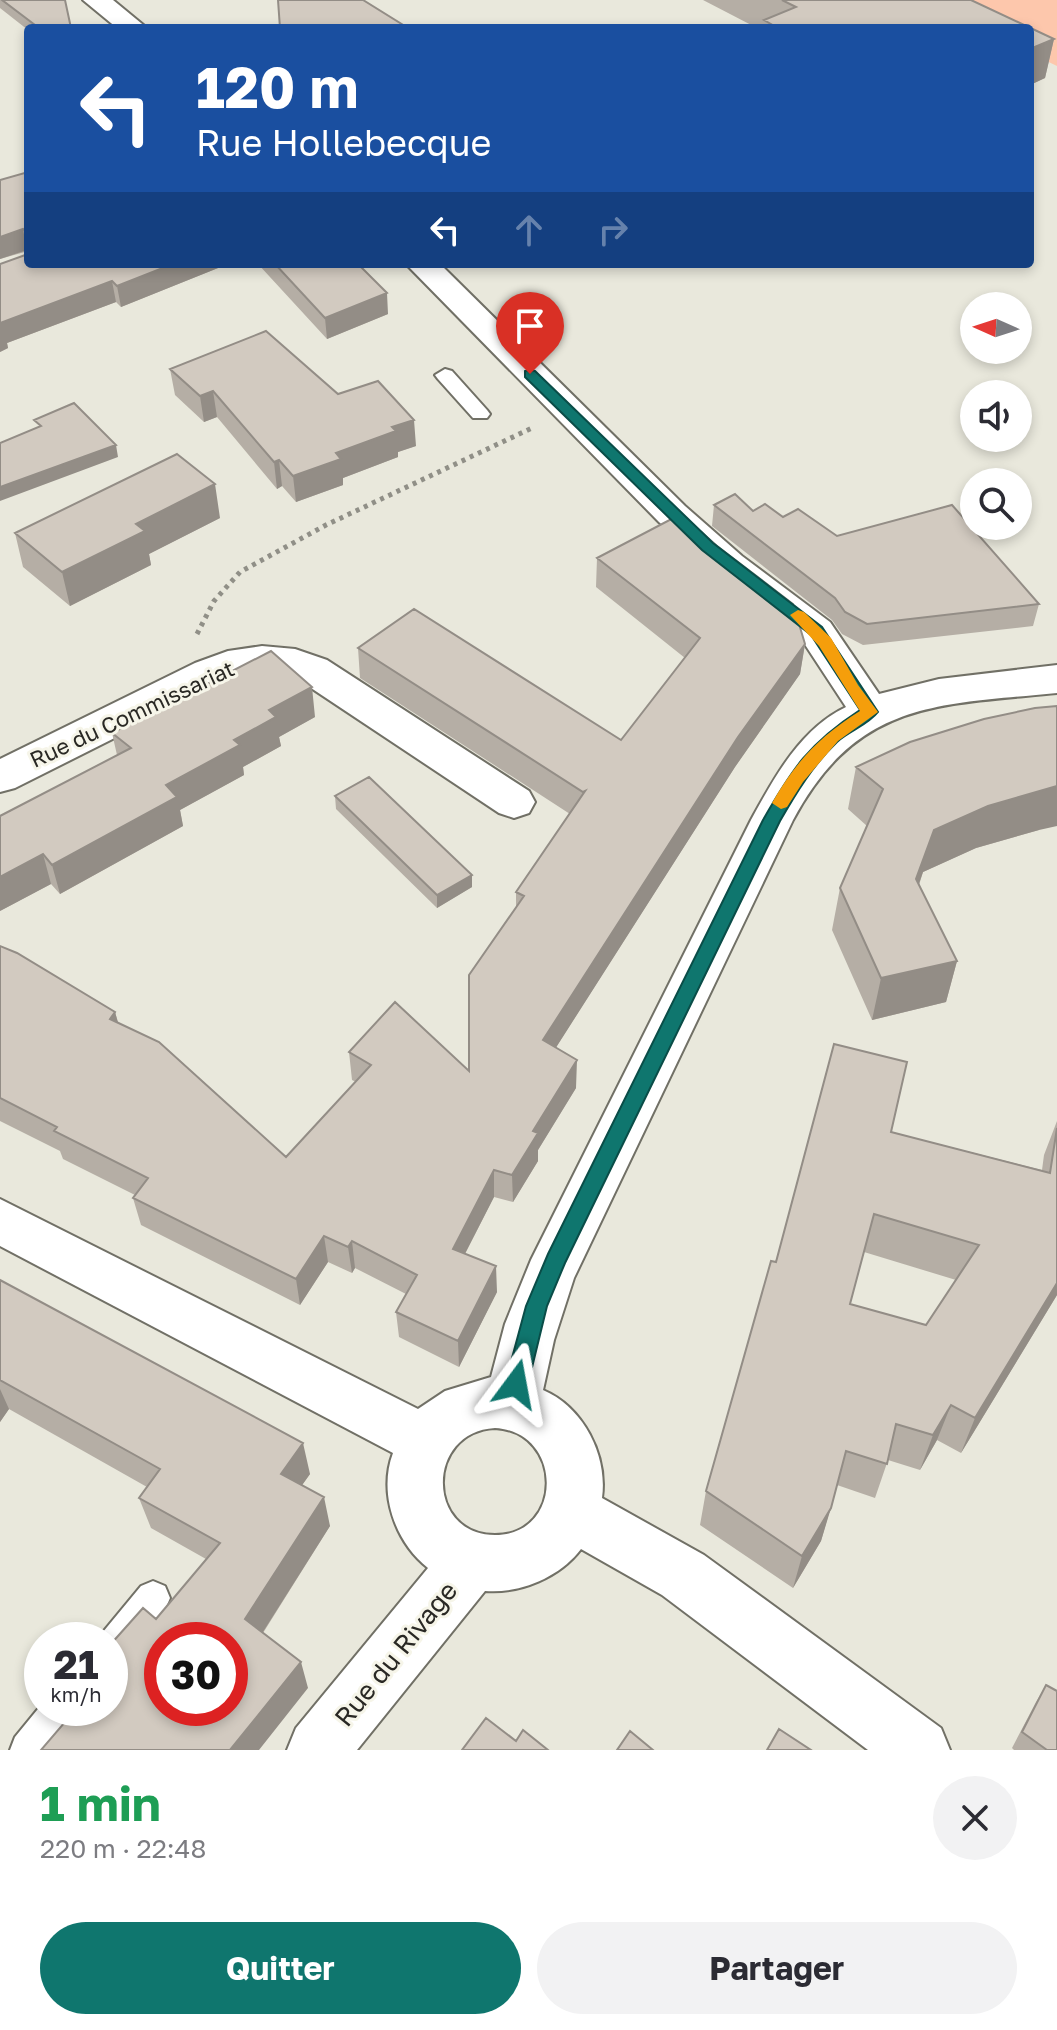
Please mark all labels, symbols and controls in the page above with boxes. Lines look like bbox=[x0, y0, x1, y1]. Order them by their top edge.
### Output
text: 120 m bbox=[196, 53, 358, 120]
icon: left bbox=[64, 56, 168, 160]
text: Rue Hollebecque bbox=[196, 121, 491, 164]
icon: left bbox=[423, 208, 467, 252]
icon: ahead bbox=[507, 208, 551, 252]
icon: right bbox=[591, 208, 635, 252]
pin bbox=[496, 292, 564, 374]
north arrow bbox=[960, 292, 1032, 364]
map controls bbox=[960, 292, 1032, 540]
icon: arrive bbox=[508, 304, 552, 348]
button: sound bbox=[960, 380, 1032, 452]
button: search bbox=[960, 468, 1032, 540]
street label: Rue du Commissariat bbox=[25, 654, 238, 773]
position arrow bbox=[474, 1342, 558, 1426]
street label: Rue du Rivage bbox=[328, 1575, 463, 1732]
speed limit sign: 30 bbox=[144, 1622, 248, 1726]
text: 21 bbox=[54, 1640, 99, 1688]
text: km/h bbox=[51, 1682, 101, 1706]
text: 1 min bbox=[40, 1774, 161, 1832]
button: close bbox=[933, 1776, 1017, 1860]
text: 220 m · 22:48 bbox=[40, 1833, 206, 1864]
button: Quitter bbox=[40, 1922, 521, 2014]
button: Partager bbox=[537, 1922, 1017, 2014]

